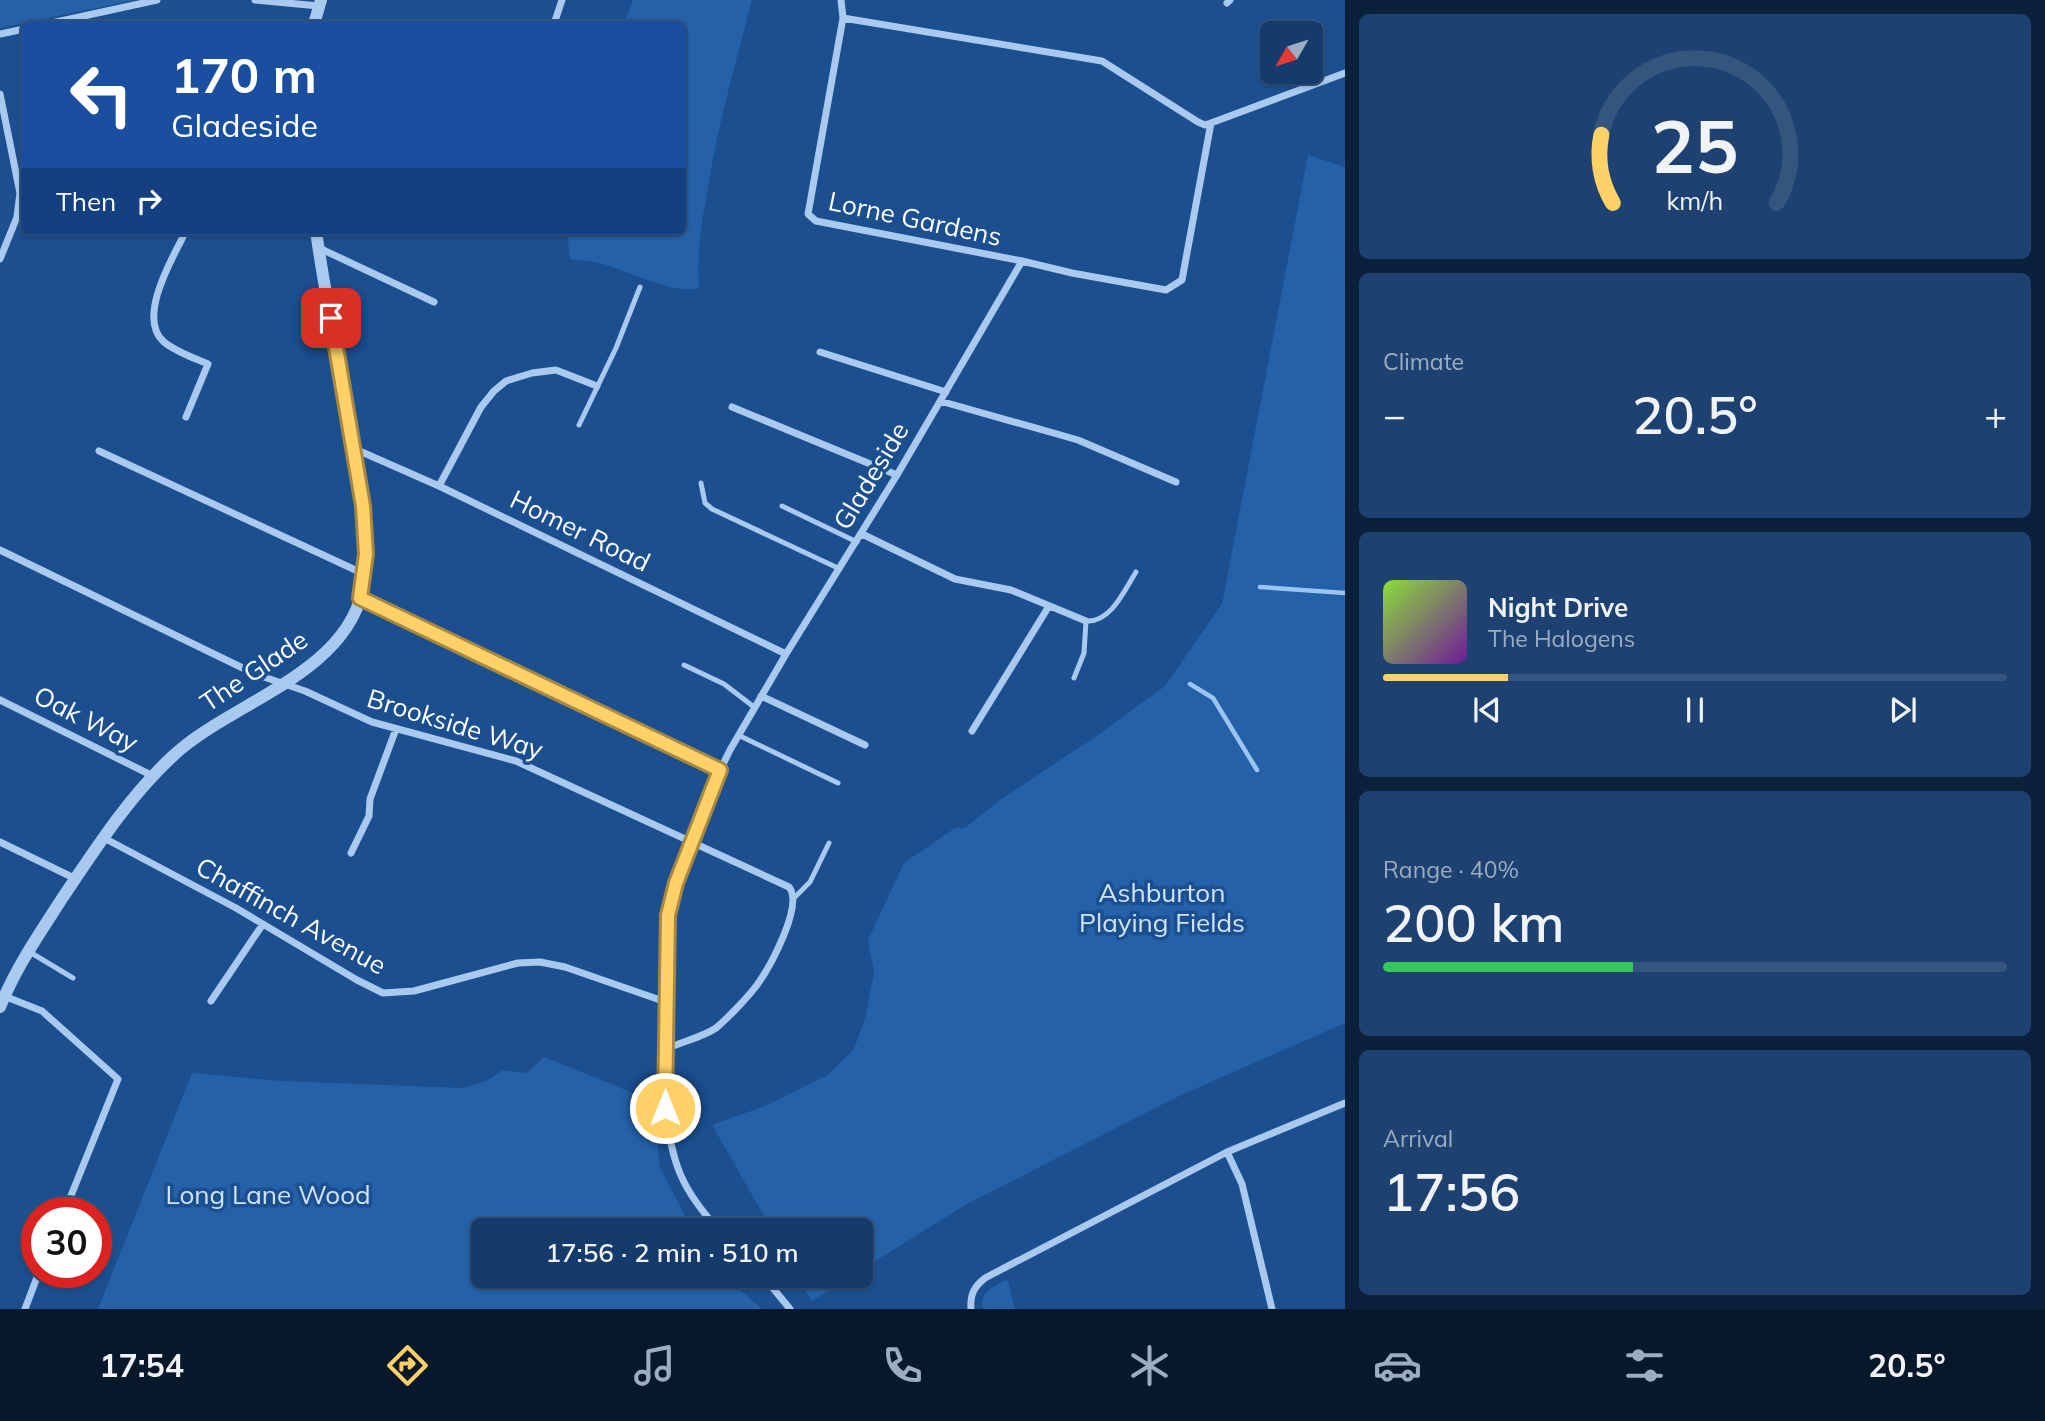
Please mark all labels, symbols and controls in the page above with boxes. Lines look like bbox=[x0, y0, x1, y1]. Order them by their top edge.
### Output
north arrow bbox=[1260, 21, 1323, 84]
map controls bbox=[1260, 21, 1323, 84]
text: 170 m bbox=[171, 44, 317, 105]
icon: left bbox=[56, 49, 147, 140]
text: 25 bbox=[1651, 100, 1739, 191]
text: Gladeside bbox=[171, 105, 318, 145]
icon: right bbox=[130, 182, 168, 220]
street label: Lorne Gardens bbox=[825, 184, 1005, 253]
text: km/h bbox=[1667, 184, 1723, 215]
text: Then bbox=[56, 185, 116, 218]
pin bbox=[301, 288, 361, 348]
icon: arrive bbox=[312, 299, 350, 337]
text: Climate bbox=[1383, 347, 1464, 376]
text: 20.5° bbox=[1632, 382, 1758, 447]
text: − bbox=[1383, 391, 1406, 439]
text: + bbox=[1984, 391, 2007, 439]
street label: Gladeside bbox=[826, 416, 915, 535]
street label: Homer Road bbox=[505, 482, 656, 579]
text: Night Drive bbox=[1488, 591, 1628, 624]
street label: The Glade bbox=[194, 623, 314, 718]
text: The Halogens bbox=[1488, 624, 1635, 653]
street label: Oak Way bbox=[29, 678, 144, 759]
street label: Brookside Way bbox=[363, 681, 547, 766]
icon: previous bbox=[1468, 691, 1506, 729]
icon: pause bbox=[1676, 691, 1714, 729]
icon: next bbox=[1884, 691, 1922, 729]
street label: Chaffinch Avenue bbox=[190, 850, 392, 982]
text: Range · 40% bbox=[1383, 855, 1519, 884]
park label: Ashburton Playing Fields bbox=[1079, 876, 1245, 939]
text: 200 km bbox=[1383, 890, 1564, 955]
position arrow bbox=[628, 1071, 702, 1145]
text: Arrival bbox=[1383, 1124, 1453, 1153]
text: 17:56 bbox=[1383, 1159, 1520, 1224]
park label: Long Lane Wood bbox=[165, 1178, 371, 1211]
speed limit sign: 30 bbox=[21, 1197, 112, 1288]
text: 17:56 · 2 min · 510 m bbox=[545, 1236, 799, 1269]
icon: directions bbox=[383, 1341, 432, 1390]
icon: music bbox=[630, 1341, 679, 1390]
icon: phone bbox=[878, 1341, 927, 1390]
icon: climate bbox=[1125, 1341, 1174, 1390]
icon: car bbox=[1373, 1341, 1422, 1390]
icon: filters bbox=[1620, 1341, 1669, 1390]
text: 17:54 bbox=[99, 1345, 184, 1385]
text: 20.5° bbox=[1868, 1345, 1946, 1385]

